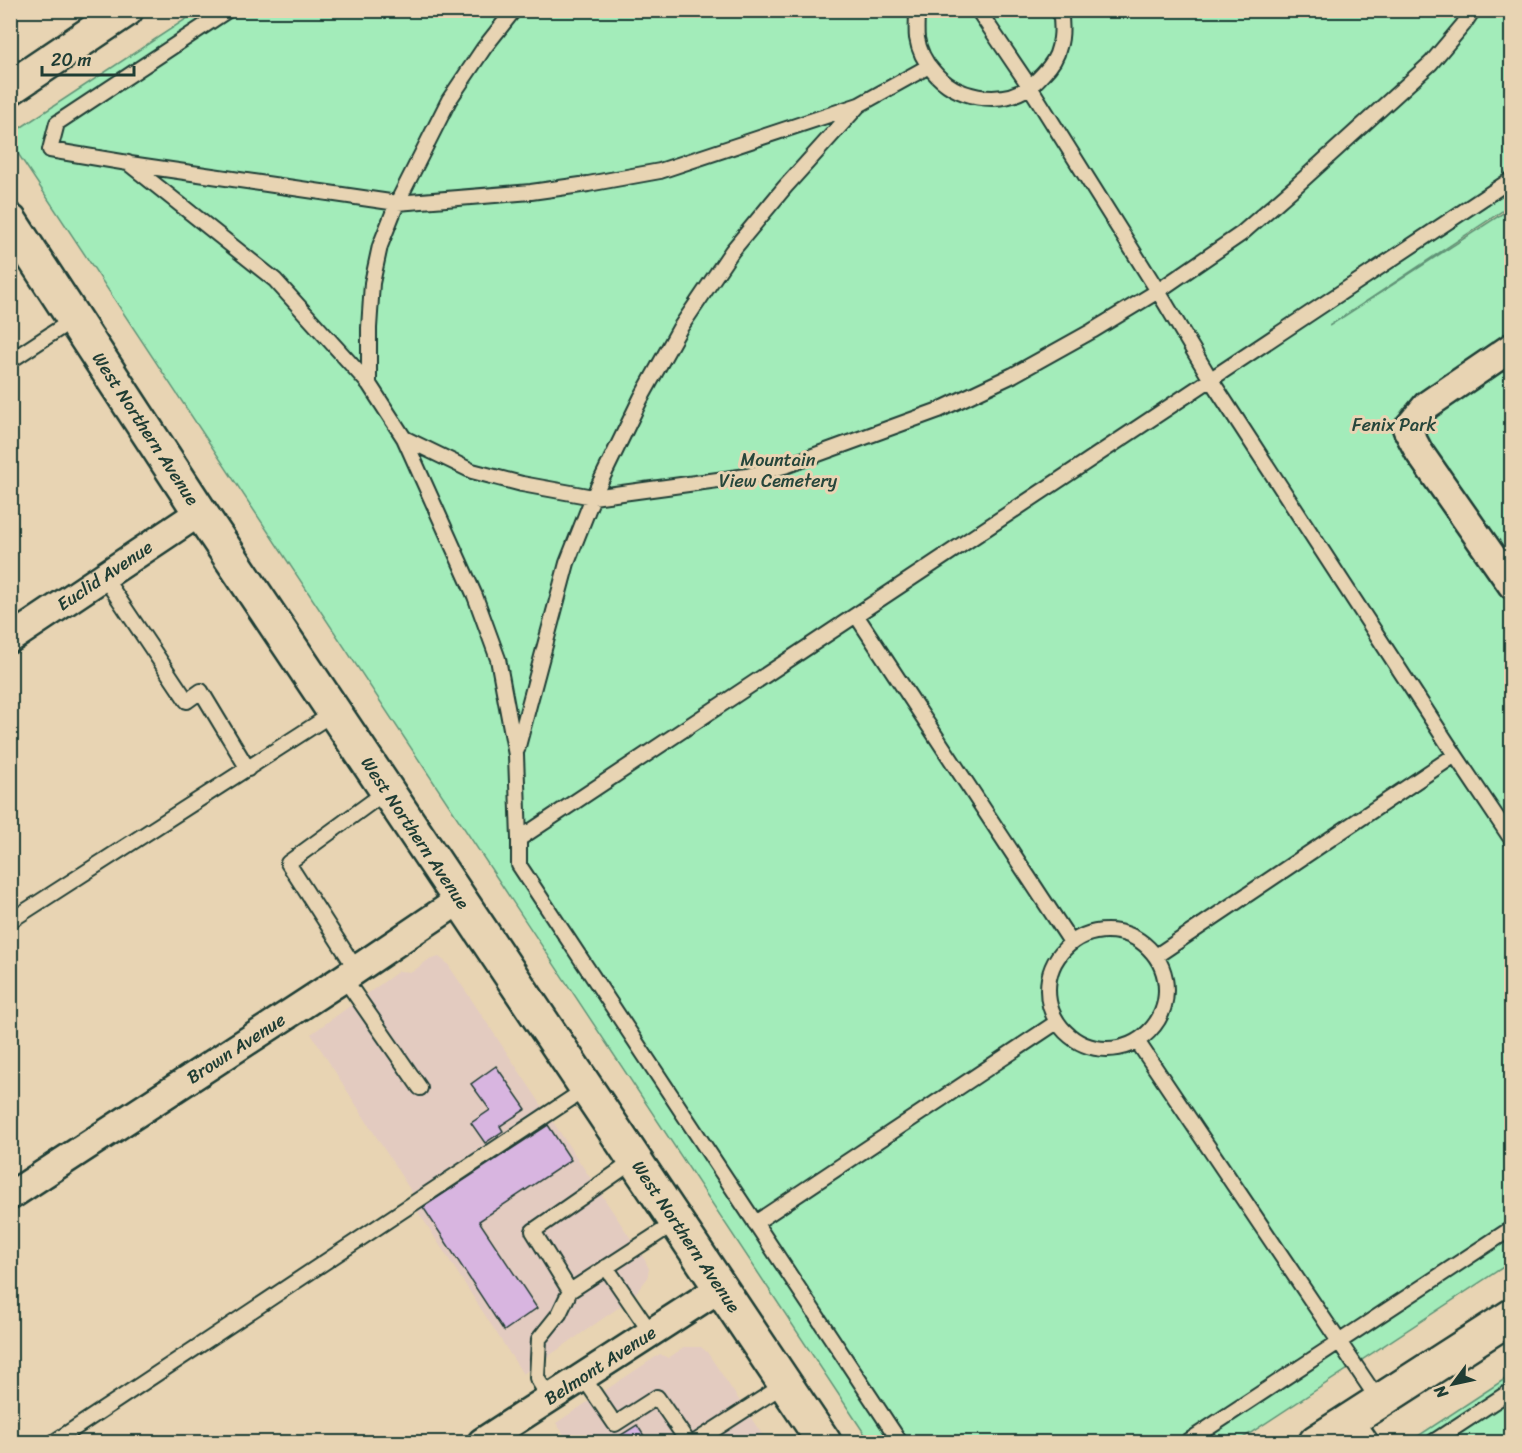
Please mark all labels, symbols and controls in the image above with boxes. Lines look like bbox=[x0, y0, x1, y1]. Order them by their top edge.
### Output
scale bar bbox=[42, 39, 134, 77]
text: 20 m bbox=[51, 44, 91, 76]
street label: West Northern Avenue bbox=[83, 345, 208, 512]
park label: Fenix Park bbox=[1352, 409, 1437, 441]
park label: Mountain View Cemetery bbox=[719, 444, 838, 497]
street label: Euclid Avenue bbox=[50, 532, 160, 620]
street label: West Northern Avenue bbox=[352, 750, 479, 916]
street label: Brown Avenue bbox=[180, 1004, 292, 1093]
street label: West Northern Avenue bbox=[623, 1153, 749, 1320]
street label: Belmont Avenue bbox=[538, 1317, 663, 1414]
north arrow bbox=[1423, 1354, 1483, 1414]
text: N bbox=[1425, 1379, 1457, 1405]

